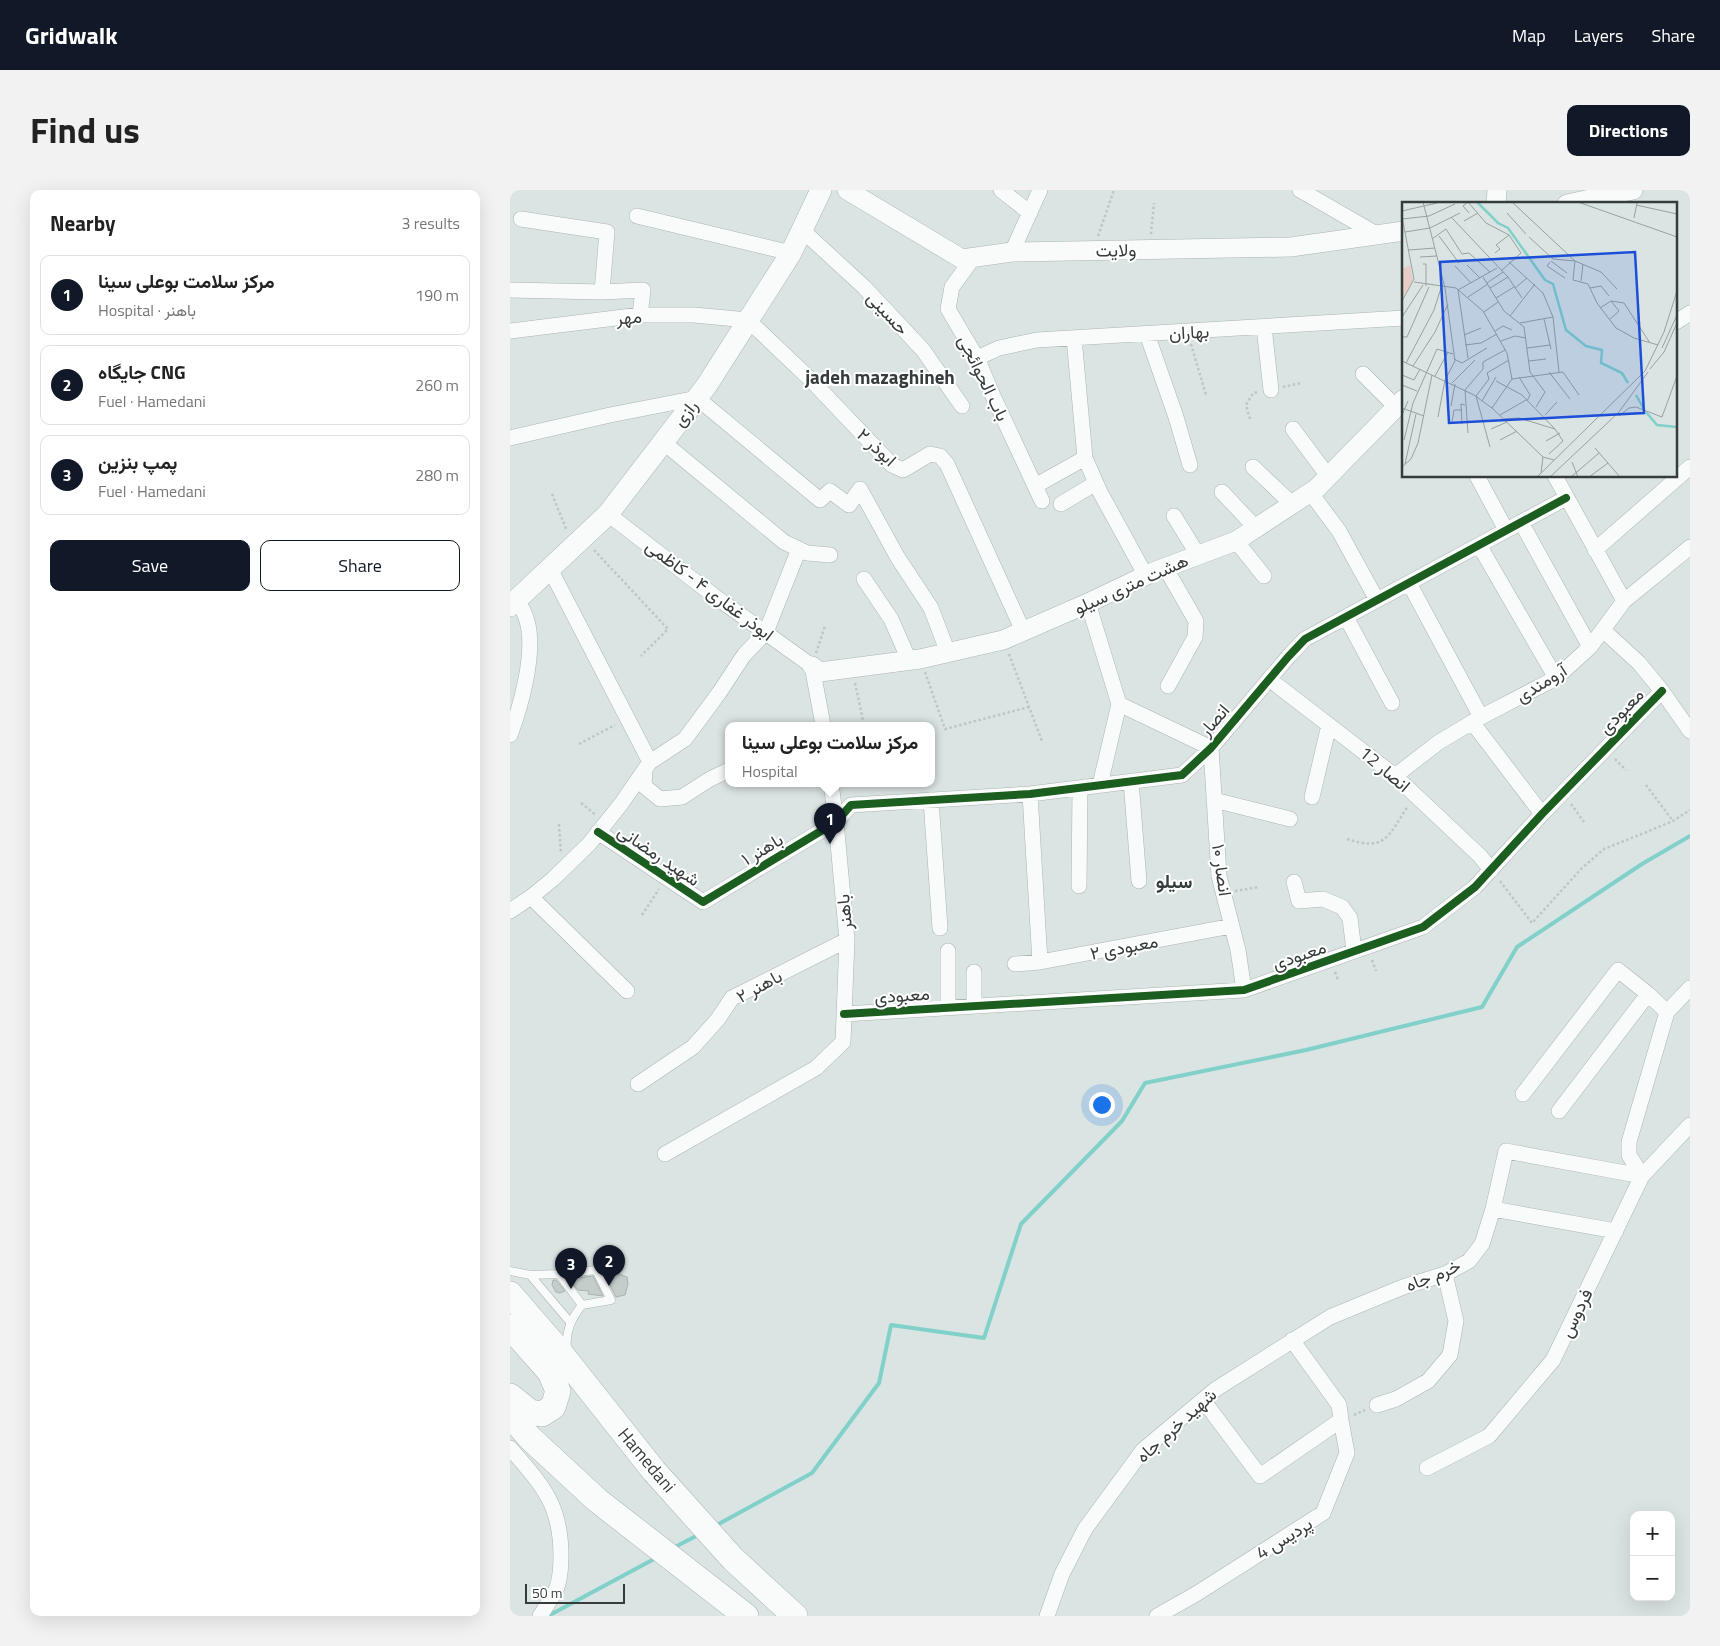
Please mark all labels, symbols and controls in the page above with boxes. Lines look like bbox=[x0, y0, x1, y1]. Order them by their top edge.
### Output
text: Gridwalk bbox=[25, 17, 118, 53]
text: Map bbox=[1512, 22, 1546, 49]
text: Layers bbox=[1574, 22, 1623, 49]
text: Share bbox=[1651, 22, 1695, 49]
text: Find us bbox=[30, 103, 140, 157]
button: Directions bbox=[1567, 105, 1690, 156]
inset map bbox=[1402, 202, 1678, 478]
text: Nearby bbox=[50, 207, 115, 239]
text: 3 results bbox=[401, 211, 460, 235]
street label: ولایت bbox=[1095, 236, 1137, 264]
text: مرکز سلامت بوعلی سینا bbox=[98, 266, 274, 295]
text: 1 bbox=[63, 283, 71, 307]
text: 190 m bbox=[415, 283, 459, 307]
street label: حسینی bbox=[861, 285, 915, 341]
text: Hospital · باهنر bbox=[98, 298, 196, 322]
street label: مهر bbox=[614, 302, 643, 332]
street label: بهاران bbox=[1168, 317, 1210, 347]
street label: باب الحوائجی bbox=[951, 330, 1017, 426]
text: جایگاه CNG bbox=[98, 357, 186, 386]
district label: jadeh mazaghineh bbox=[804, 362, 955, 391]
text: 2 bbox=[63, 373, 71, 397]
text: 260 m bbox=[415, 373, 459, 397]
text: Fuel · Hamedani bbox=[98, 389, 206, 413]
street label: رازی bbox=[666, 394, 704, 432]
street label: ابوذر ۲ bbox=[851, 422, 903, 472]
text: پمپ بنزین bbox=[98, 447, 177, 476]
text: 3 bbox=[63, 463, 71, 487]
text: 280 m bbox=[415, 463, 459, 487]
text: Fuel · Hamedani bbox=[98, 479, 206, 503]
street label: ابوذر غفاری ۴ - کاظمی bbox=[640, 533, 780, 647]
button: Save bbox=[50, 540, 250, 591]
button: Share bbox=[260, 540, 460, 591]
street label: هشت متری سیلو bbox=[1070, 547, 1192, 621]
street label: آرومندی bbox=[1510, 656, 1573, 709]
street label: معبودی bbox=[1592, 682, 1650, 740]
street label: انصار bbox=[1191, 698, 1236, 743]
popup bbox=[725, 722, 935, 787]
text: مرکز سلامت بوعلی سینا bbox=[742, 727, 918, 756]
street label: انصار 12 bbox=[1353, 739, 1417, 799]
text: Hospital bbox=[742, 759, 798, 783]
pin: 1 bbox=[814, 803, 846, 844]
street label: شهید رمضانی bbox=[612, 817, 706, 893]
street label: باهنر ۱ bbox=[736, 826, 788, 872]
street label: انصار ۱۰ bbox=[1205, 842, 1239, 898]
district label: سیلو bbox=[1156, 866, 1192, 895]
street label: باهنر bbox=[829, 893, 859, 932]
street label: معبودی ۲ bbox=[1088, 927, 1160, 967]
street label: معبودی bbox=[1268, 933, 1330, 977]
street label: باهنر ۲ bbox=[731, 962, 787, 1010]
street label: معبودی bbox=[873, 980, 931, 1010]
your location bbox=[1089, 1092, 1115, 1118]
pin: 2 bbox=[593, 1245, 625, 1286]
pin: 3 bbox=[555, 1248, 587, 1289]
street label: خرم جاه bbox=[1401, 1252, 1465, 1298]
street label: فردوس bbox=[1553, 1284, 1599, 1342]
street label: شهید خرم جاه bbox=[1130, 1381, 1222, 1469]
street label: Hamedani bbox=[612, 1422, 682, 1498]
street label: پردیس 4 bbox=[1250, 1510, 1318, 1566]
map controls bbox=[1630, 1511, 1675, 1601]
button: + bbox=[1630, 1511, 1675, 1556]
button: − bbox=[1630, 1556, 1675, 1601]
scale bar bbox=[525, 1581, 625, 1604]
text: 50 m bbox=[532, 1582, 562, 1603]

